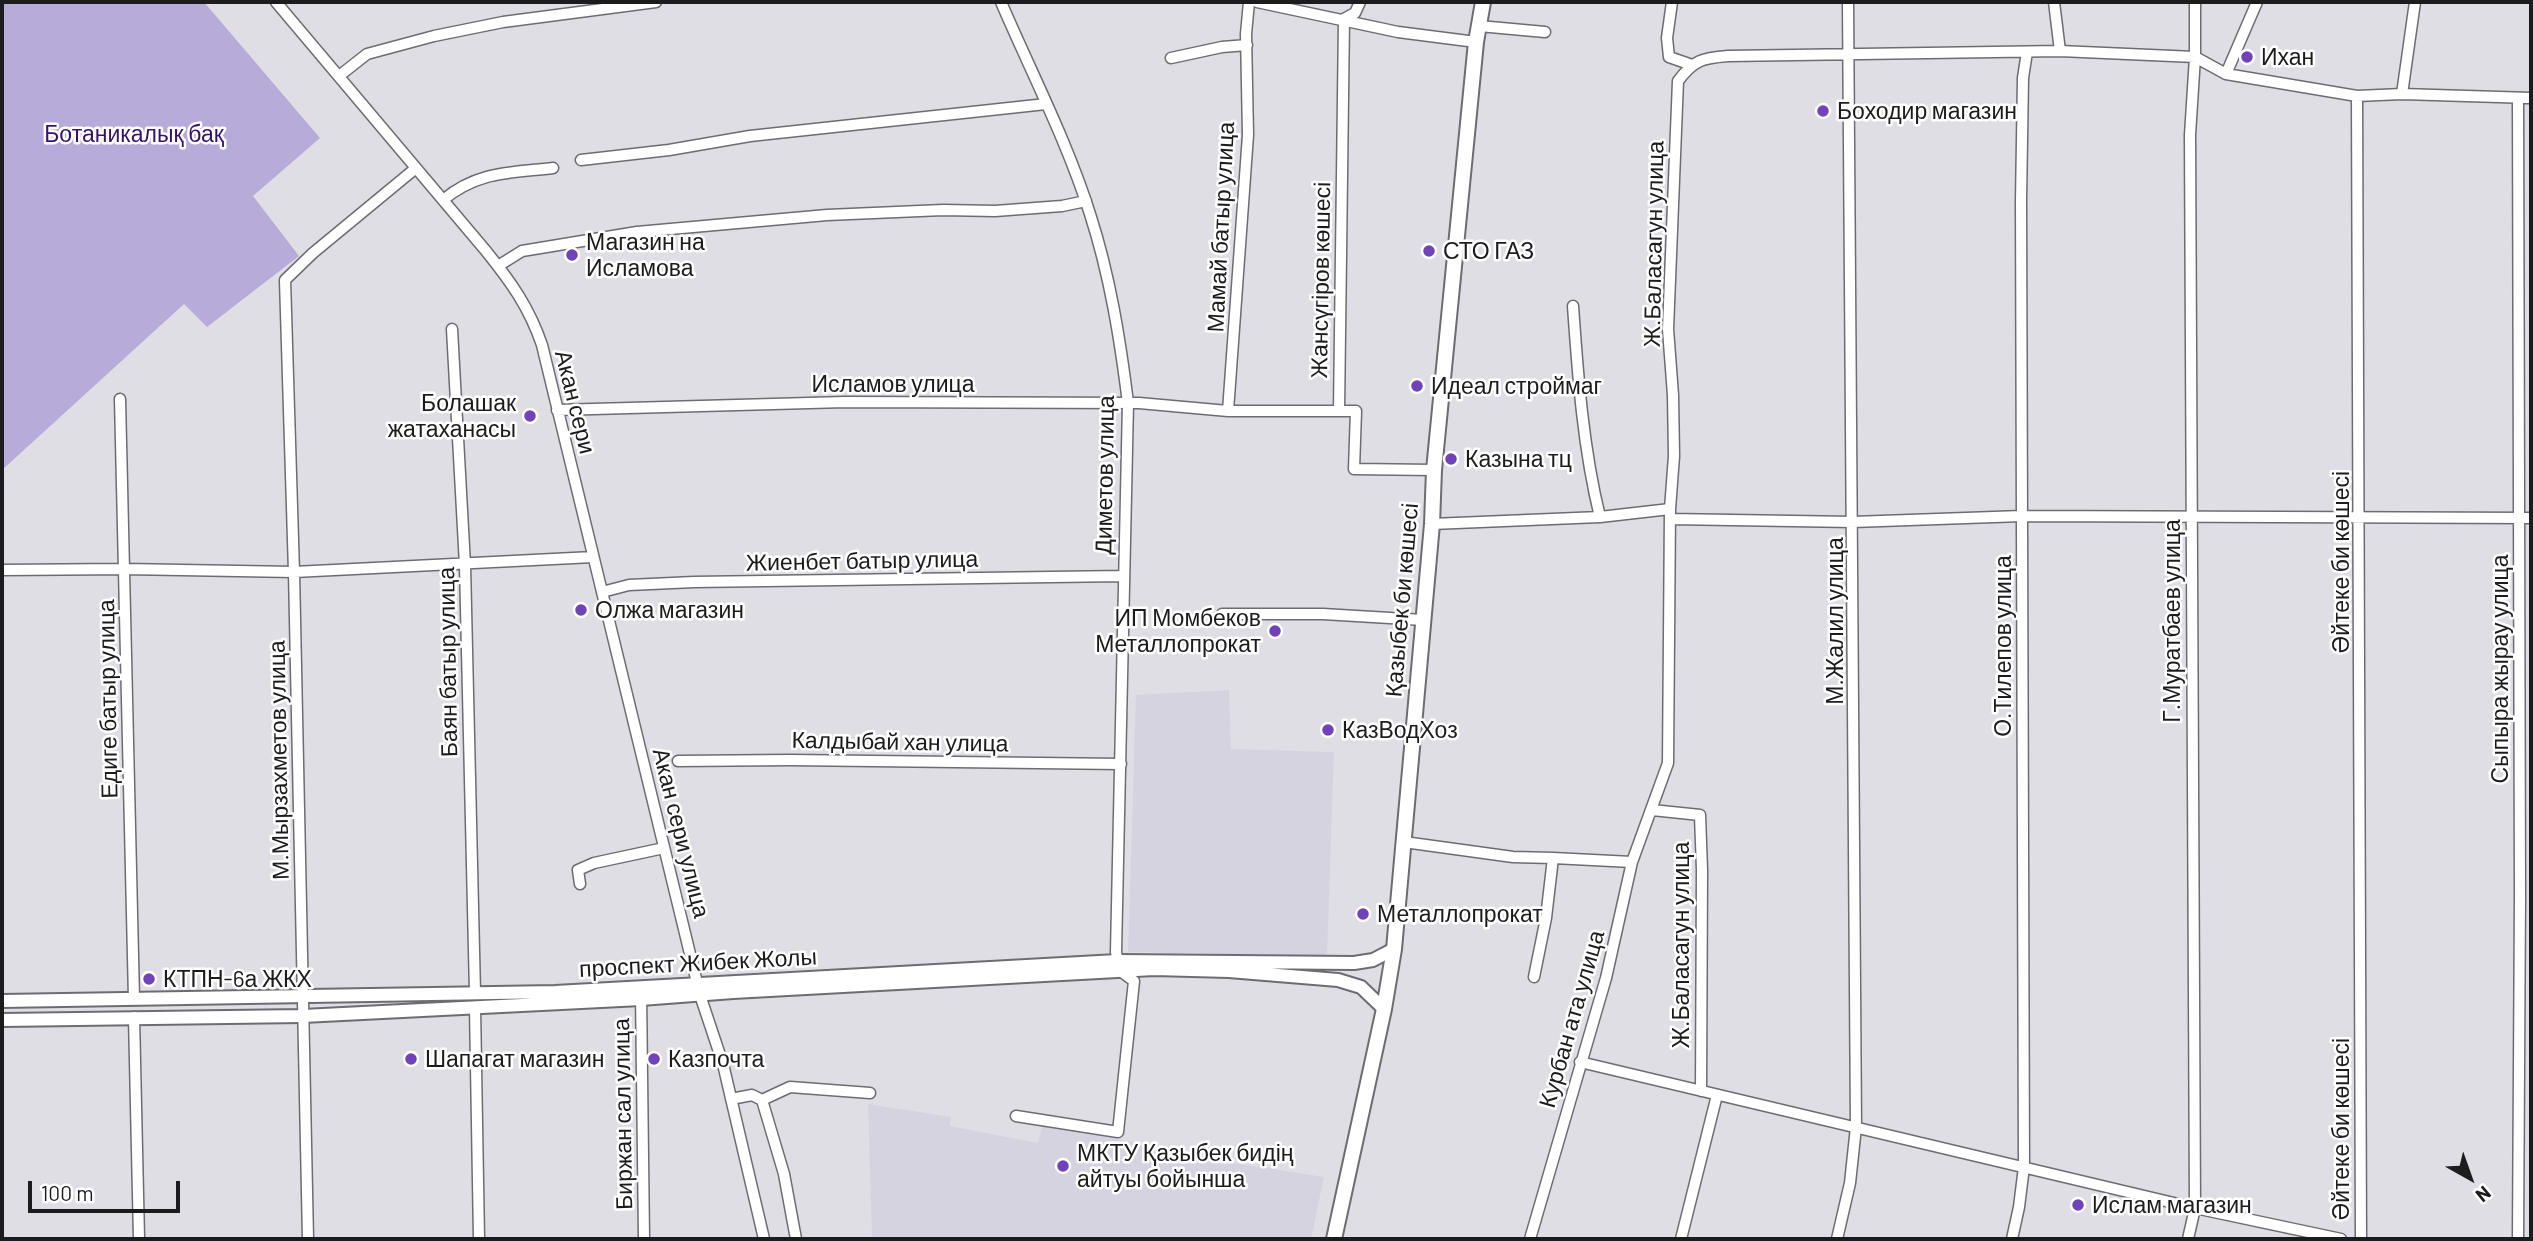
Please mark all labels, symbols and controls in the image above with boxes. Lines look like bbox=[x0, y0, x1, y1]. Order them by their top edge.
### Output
place label: Ихан bbox=[2261, 43, 2314, 71]
marker: Ихан bbox=[2239, 49, 2255, 65]
place label: Боходир магазин bbox=[1837, 97, 2017, 125]
marker: Боходир магазин bbox=[1815, 103, 1831, 119]
park label: Ботаникалық бақ bbox=[44, 120, 224, 148]
street label: Мамай батыр улица bbox=[1202, 121, 1240, 333]
street label: Ж.Баласагун улица bbox=[1638, 141, 1670, 347]
street label: Жансүгіров көшесі bbox=[1305, 181, 1337, 379]
place label: Магазин на Исламова bbox=[586, 228, 705, 282]
place label: СТО ГАЗ bbox=[1443, 237, 1534, 265]
marker: СТО ГАЗ bbox=[1421, 243, 1437, 259]
marker: Магазин на Исламова bbox=[564, 247, 580, 263]
street label: Акан сери bbox=[549, 347, 601, 457]
street label: Исламов улица bbox=[812, 370, 974, 398]
place label: Идеал строймаг bbox=[1431, 372, 1602, 400]
marker: Идеал строймаг bbox=[1409, 378, 1425, 394]
place label: Болашак жатаханасы bbox=[388, 389, 516, 443]
street label: Диметов улица bbox=[1090, 395, 1120, 555]
marker: Болашак жатаханасы bbox=[522, 408, 538, 424]
place label: Казына тц bbox=[1465, 445, 1572, 473]
marker: Казына тц bbox=[1443, 451, 1459, 467]
street label: Әйтеке би көшесі bbox=[2327, 471, 2355, 653]
street label: Қазыбек би көшесі bbox=[1380, 502, 1424, 698]
street label: Г.Муратбаев улица bbox=[2158, 519, 2186, 723]
street label: М.Жалил улица bbox=[1821, 537, 1849, 705]
street label: Жиенбет батыр улица bbox=[746, 545, 978, 577]
street label: О.Тилепов улица bbox=[1989, 555, 2017, 737]
street label: Сыпыра жырау улица bbox=[2486, 555, 2514, 783]
street label: Баян батыр улица bbox=[433, 567, 463, 757]
place label: Олжа магазин bbox=[595, 596, 744, 624]
street label: Едиге батыр улица bbox=[92, 599, 124, 799]
marker: Олжа магазин bbox=[573, 602, 589, 618]
place label: ИП Момбеков Металлопрокат bbox=[1095, 604, 1261, 658]
marker: ИП Момбеков Металлопрокат bbox=[1267, 623, 1283, 639]
street label: М.Мырзахметов улица bbox=[263, 640, 295, 880]
place label: КазВодХоз bbox=[1342, 716, 1458, 744]
marker: КазВодХоз bbox=[1320, 722, 1336, 738]
street label: Калдыбай хан улица bbox=[791, 726, 1009, 758]
street label: Акан сери улица bbox=[647, 745, 715, 921]
street label: Ж.Баласагун улица bbox=[1667, 842, 1695, 1048]
place label: Металлопрокат bbox=[1377, 900, 1543, 928]
marker: Металлопрокат bbox=[1355, 906, 1371, 922]
street label: Курбан ата улица bbox=[1533, 927, 1611, 1111]
street label: проспект Жибек Жолы bbox=[578, 943, 818, 983]
place label: КТПН-6а ЖКХ bbox=[163, 965, 312, 993]
marker: КТПН-6а ЖКХ bbox=[141, 971, 157, 987]
street label: Биржан сал улица bbox=[608, 1018, 638, 1210]
street label: Әйтеке би көшесі bbox=[2327, 1038, 2355, 1220]
place label: Шапагат магазин bbox=[425, 1045, 605, 1073]
place label: Казпочта bbox=[668, 1045, 764, 1073]
marker: Шапагат магазин bbox=[403, 1051, 419, 1067]
marker: Казпочта bbox=[646, 1051, 662, 1067]
place label: МКТУ Қазыбек бидің айтуы бойынша bbox=[1077, 1139, 1293, 1193]
north arrow bbox=[2435, 1143, 2505, 1213]
marker: МКТУ Қазыбек бидің айтуы бойынша bbox=[1055, 1158, 1071, 1174]
scale bar bbox=[32, 1168, 184, 1212]
text: 100 m bbox=[41, 1180, 94, 1205]
text: N bbox=[2472, 1182, 2496, 1207]
place label: Ислам магазин bbox=[2092, 1191, 2252, 1219]
marker: Ислам магазин bbox=[2070, 1197, 2086, 1213]

